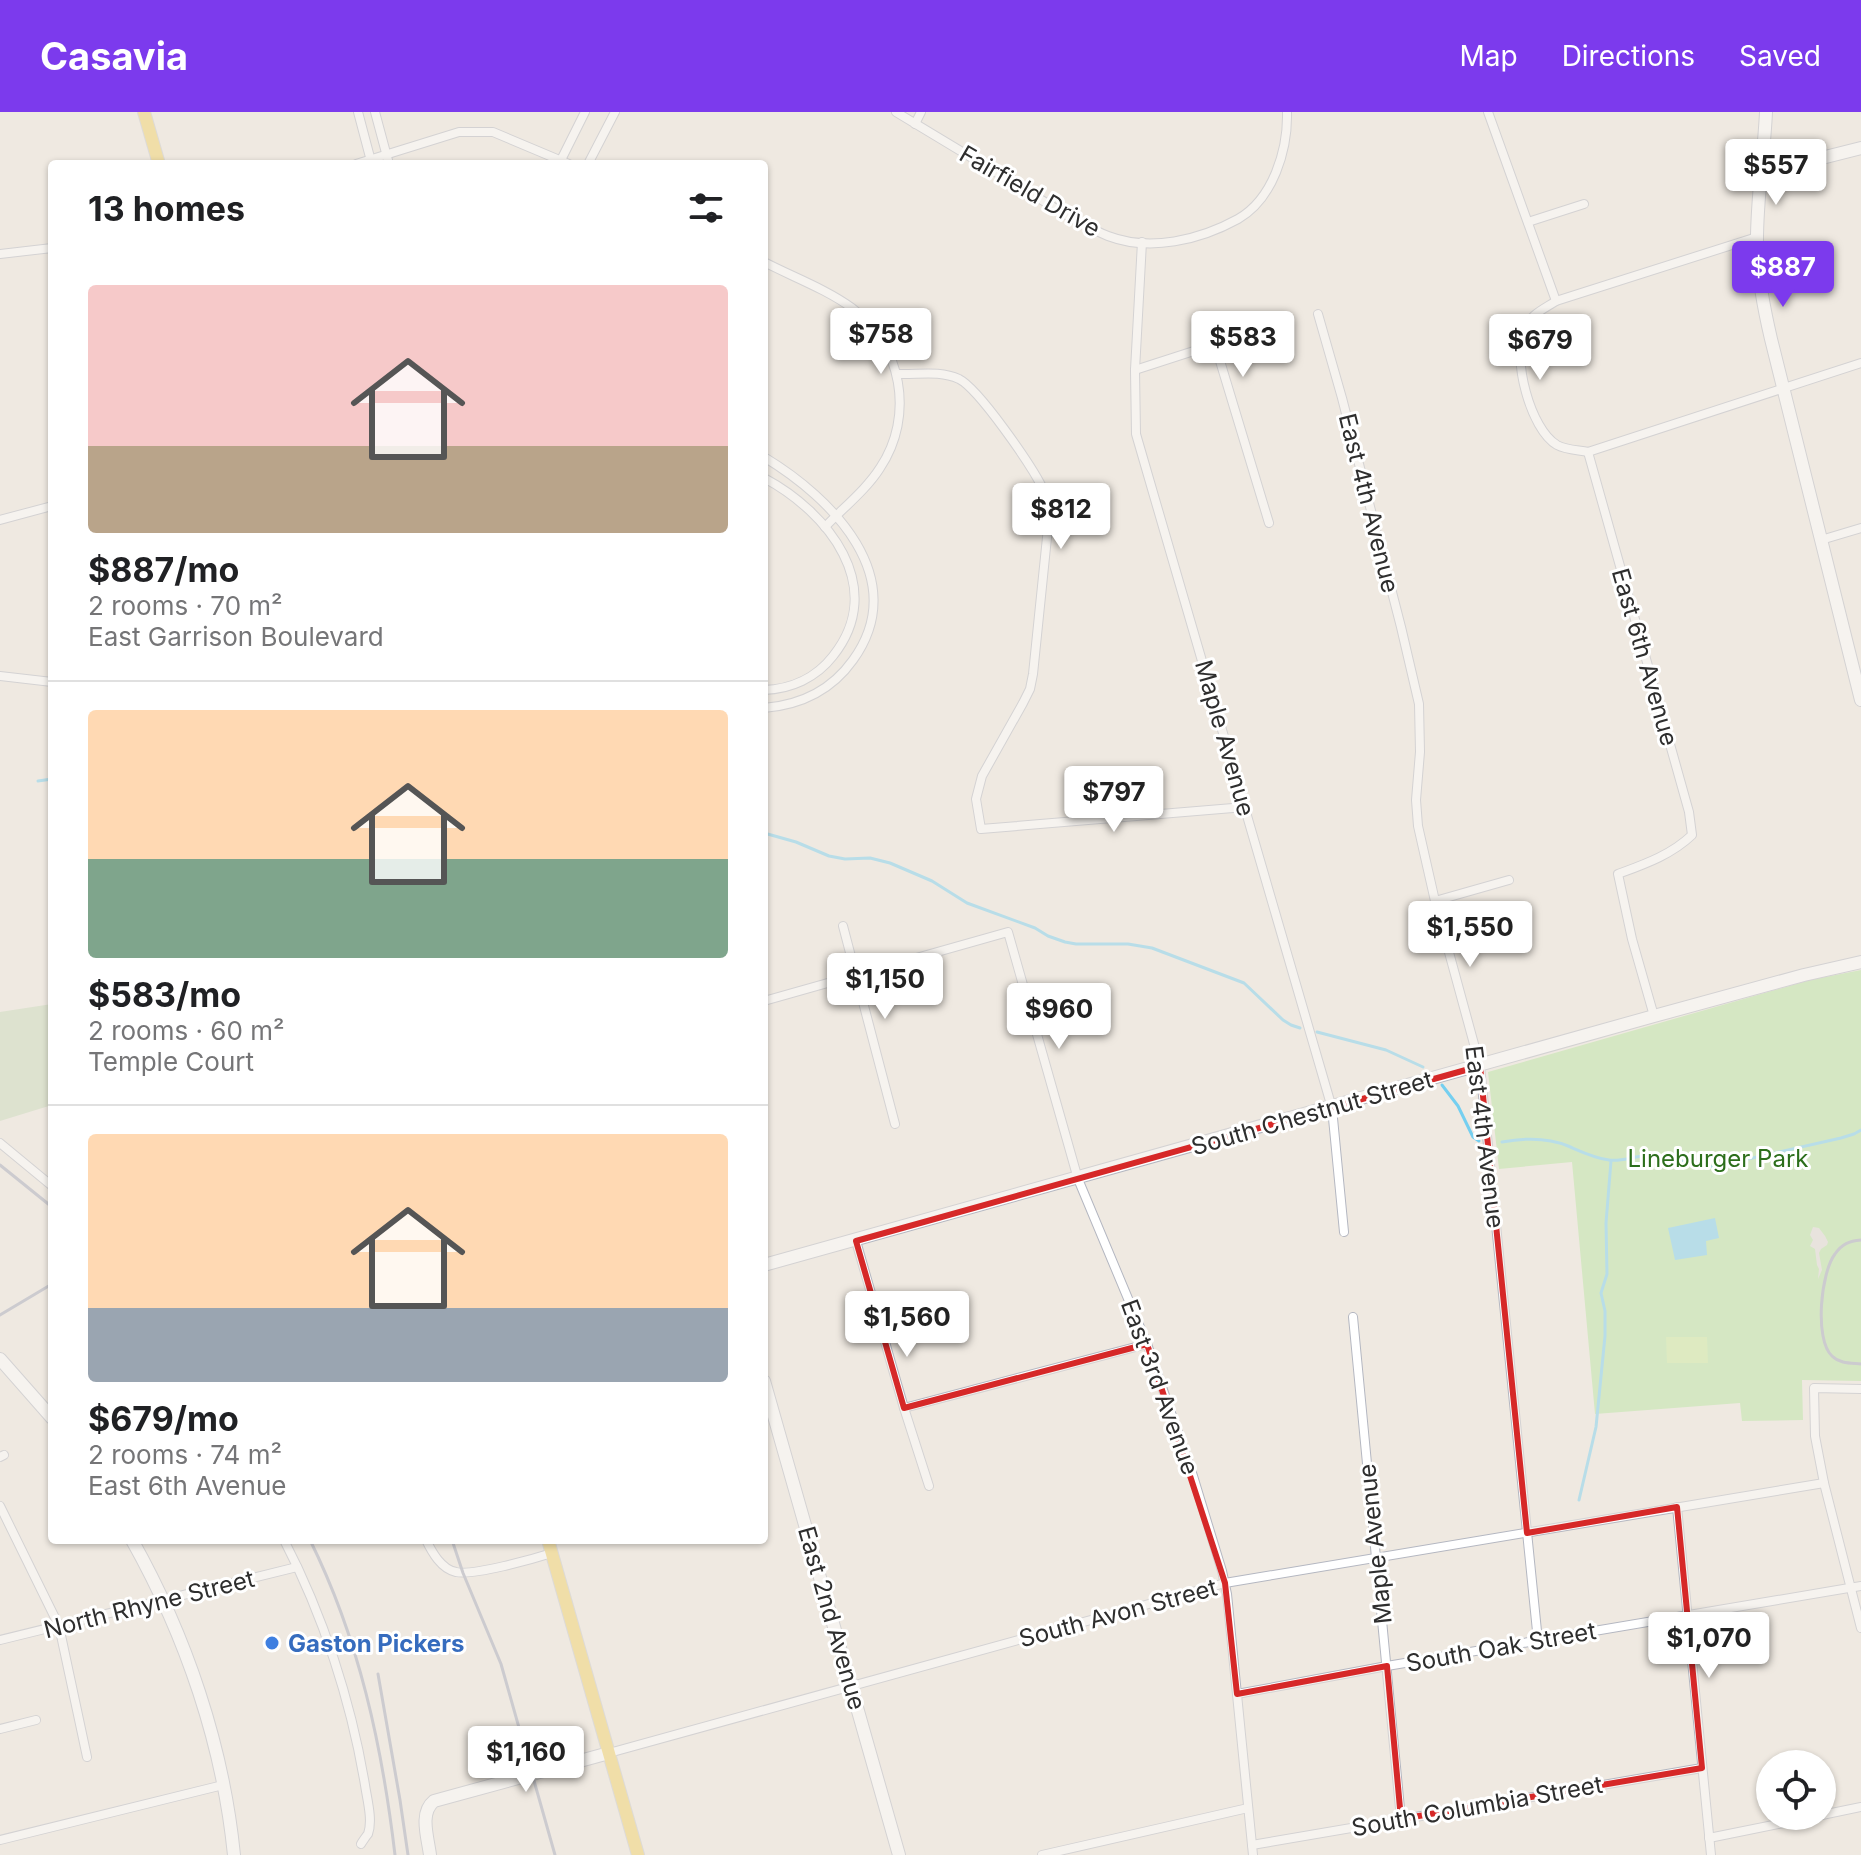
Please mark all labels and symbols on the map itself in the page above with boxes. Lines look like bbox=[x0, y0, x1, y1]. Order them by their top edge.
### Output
street label: Fairfield Drive bbox=[954, 139, 1106, 243]
pin: $557 bbox=[1729, 139, 1823, 207]
pin: $887 bbox=[1736, 241, 1830, 309]
pin: $758 bbox=[834, 308, 928, 376]
pin: $583 bbox=[1196, 311, 1290, 379]
pin: $679 bbox=[1493, 314, 1587, 382]
street label: East 4th Avenue bbox=[1333, 410, 1405, 596]
pin: $812 bbox=[1014, 483, 1108, 551]
street label: East 6th Avenue bbox=[1606, 565, 1684, 749]
street label: Maple Avenue bbox=[1189, 657, 1261, 819]
pin: $797 bbox=[1067, 766, 1161, 834]
pin: $1,550 bbox=[1405, 901, 1535, 969]
pin: $1,150 bbox=[820, 953, 950, 1021]
pin: $960 bbox=[1012, 983, 1106, 1051]
street label: East 4th Avenue bbox=[1459, 1044, 1511, 1230]
street label: South Chestnut Street bbox=[1188, 1065, 1436, 1161]
park label: Lineburger Park bbox=[1628, 1144, 1808, 1173]
pin: $1,560 bbox=[842, 1291, 972, 1359]
street label: East 3rd Avenue bbox=[1115, 1295, 1205, 1479]
street label: Maple Avenue bbox=[1352, 1463, 1398, 1625]
street label: East 2nd Avenue bbox=[792, 1523, 872, 1713]
street label: North Rhyne Street bbox=[41, 1564, 257, 1644]
street label: South Avon Street bbox=[1016, 1573, 1220, 1653]
pin: $1,070 bbox=[1644, 1612, 1774, 1680]
street label: South Oak Street bbox=[1404, 1616, 1598, 1678]
place label: Gaston Pickers bbox=[288, 1629, 464, 1658]
marker: Gaston Pickers bbox=[263, 1634, 281, 1652]
pin: $1,160 bbox=[461, 1726, 591, 1794]
street label: South Columbia Street bbox=[1349, 1770, 1605, 1842]

